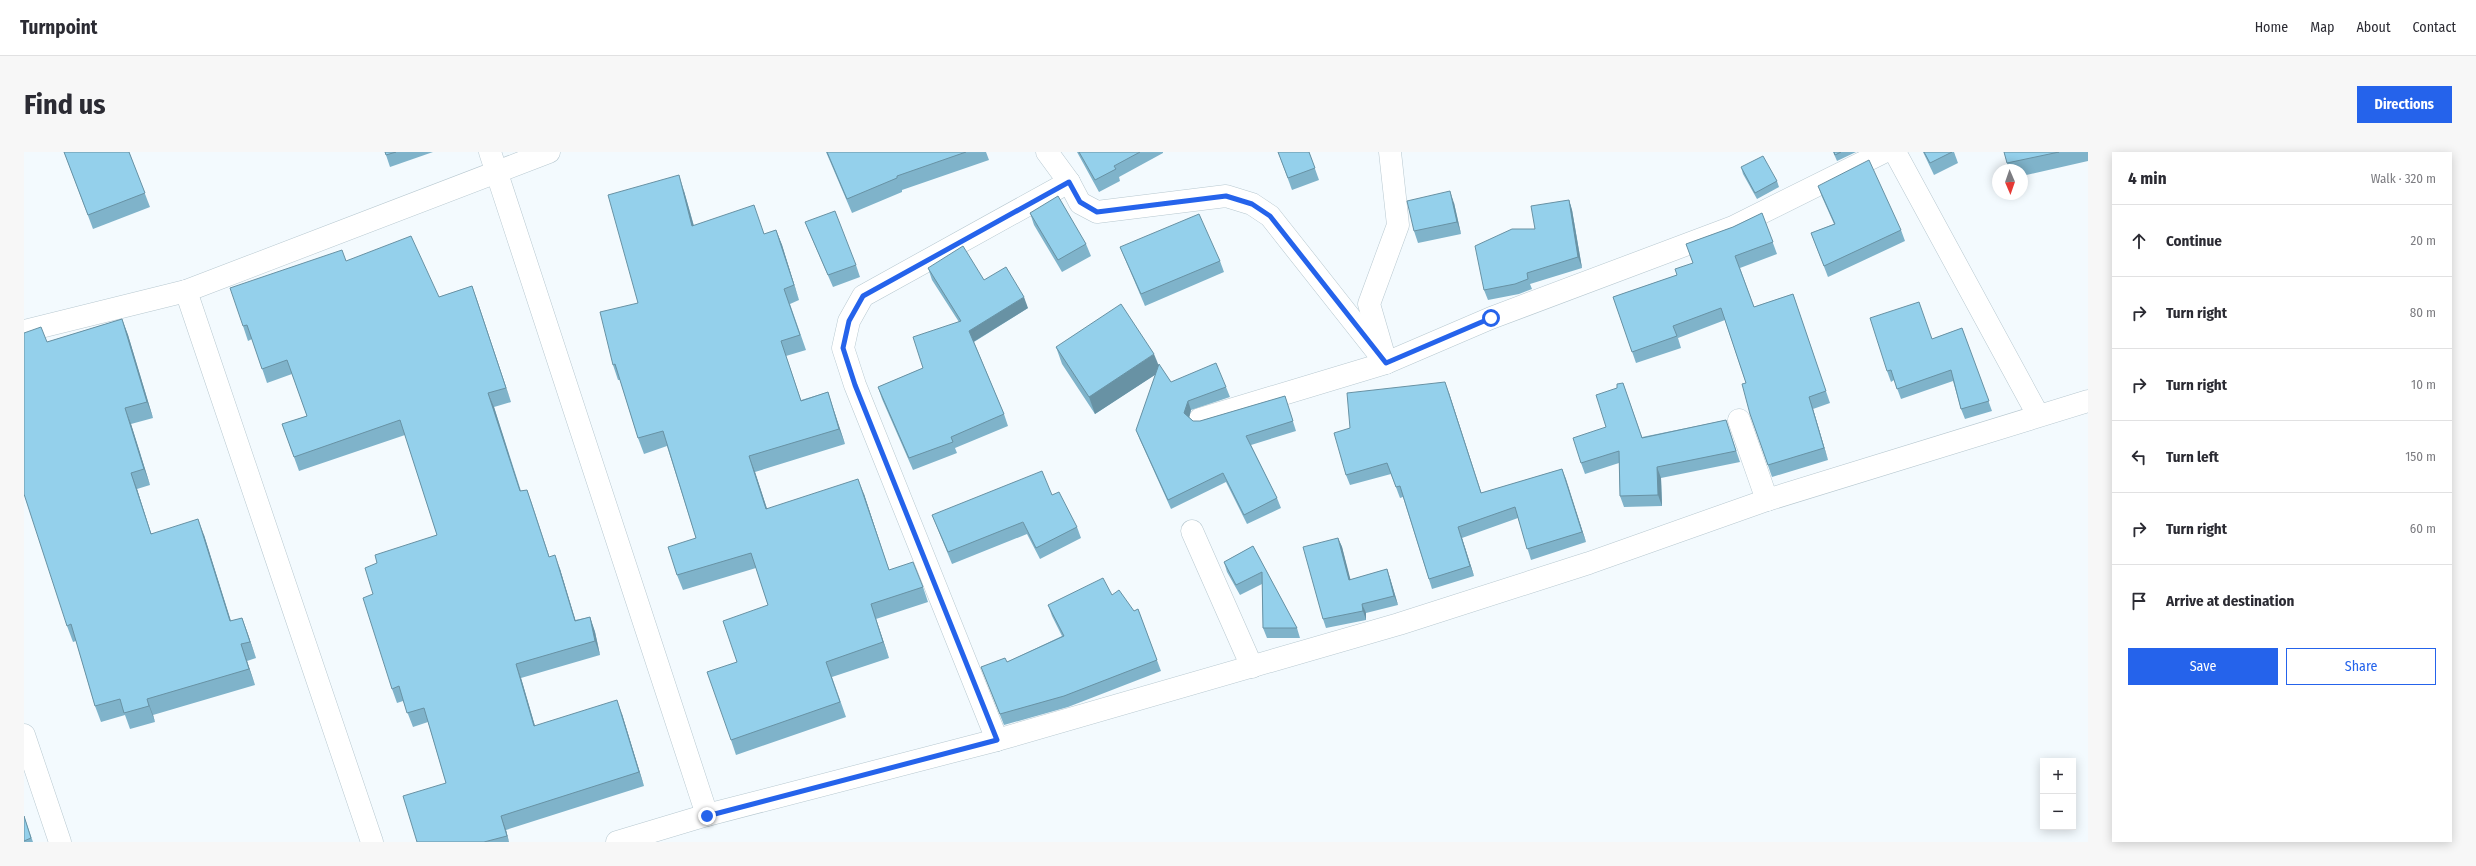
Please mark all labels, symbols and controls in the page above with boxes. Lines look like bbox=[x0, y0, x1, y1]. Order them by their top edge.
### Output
text: Turnpoint bbox=[20, 16, 97, 39]
text: Home bbox=[2255, 19, 2288, 36]
text: Map bbox=[2310, 19, 2334, 36]
text: About bbox=[2356, 19, 2391, 36]
text: Contact bbox=[2413, 19, 2456, 36]
button: Directions bbox=[2357, 86, 2452, 123]
text: Find us bbox=[24, 88, 106, 121]
north arrow bbox=[1992, 164, 2028, 200]
text: 4 min bbox=[2128, 168, 2167, 189]
text: Walk · 320 m bbox=[2371, 171, 2436, 186]
icon: ahead bbox=[2128, 230, 2150, 252]
text: Continue bbox=[2166, 232, 2222, 250]
text: 20 m bbox=[2410, 233, 2436, 248]
icon: right bbox=[2128, 302, 2150, 324]
text: Turn right bbox=[2166, 304, 2227, 322]
text: 80 m bbox=[2410, 305, 2436, 320]
route start bbox=[1482, 309, 1500, 327]
icon: right bbox=[2128, 374, 2150, 396]
text: Turn right bbox=[2166, 376, 2227, 394]
text: 10 m bbox=[2411, 377, 2436, 392]
icon: left bbox=[2128, 446, 2150, 468]
text: Turn left bbox=[2166, 448, 2219, 466]
text: 150 m bbox=[2405, 449, 2436, 464]
icon: right bbox=[2128, 518, 2150, 540]
text: Turn right bbox=[2166, 520, 2227, 538]
text: 60 m bbox=[2410, 521, 2436, 536]
icon: arrive bbox=[2128, 590, 2150, 612]
text: Arrive at destination bbox=[2166, 592, 2294, 610]
button: Save bbox=[2128, 648, 2278, 685]
button: Share bbox=[2286, 648, 2436, 685]
map controls bbox=[2040, 758, 2076, 830]
button: + bbox=[2040, 758, 2076, 794]
button: − bbox=[2040, 794, 2076, 830]
route end bbox=[698, 807, 716, 825]

